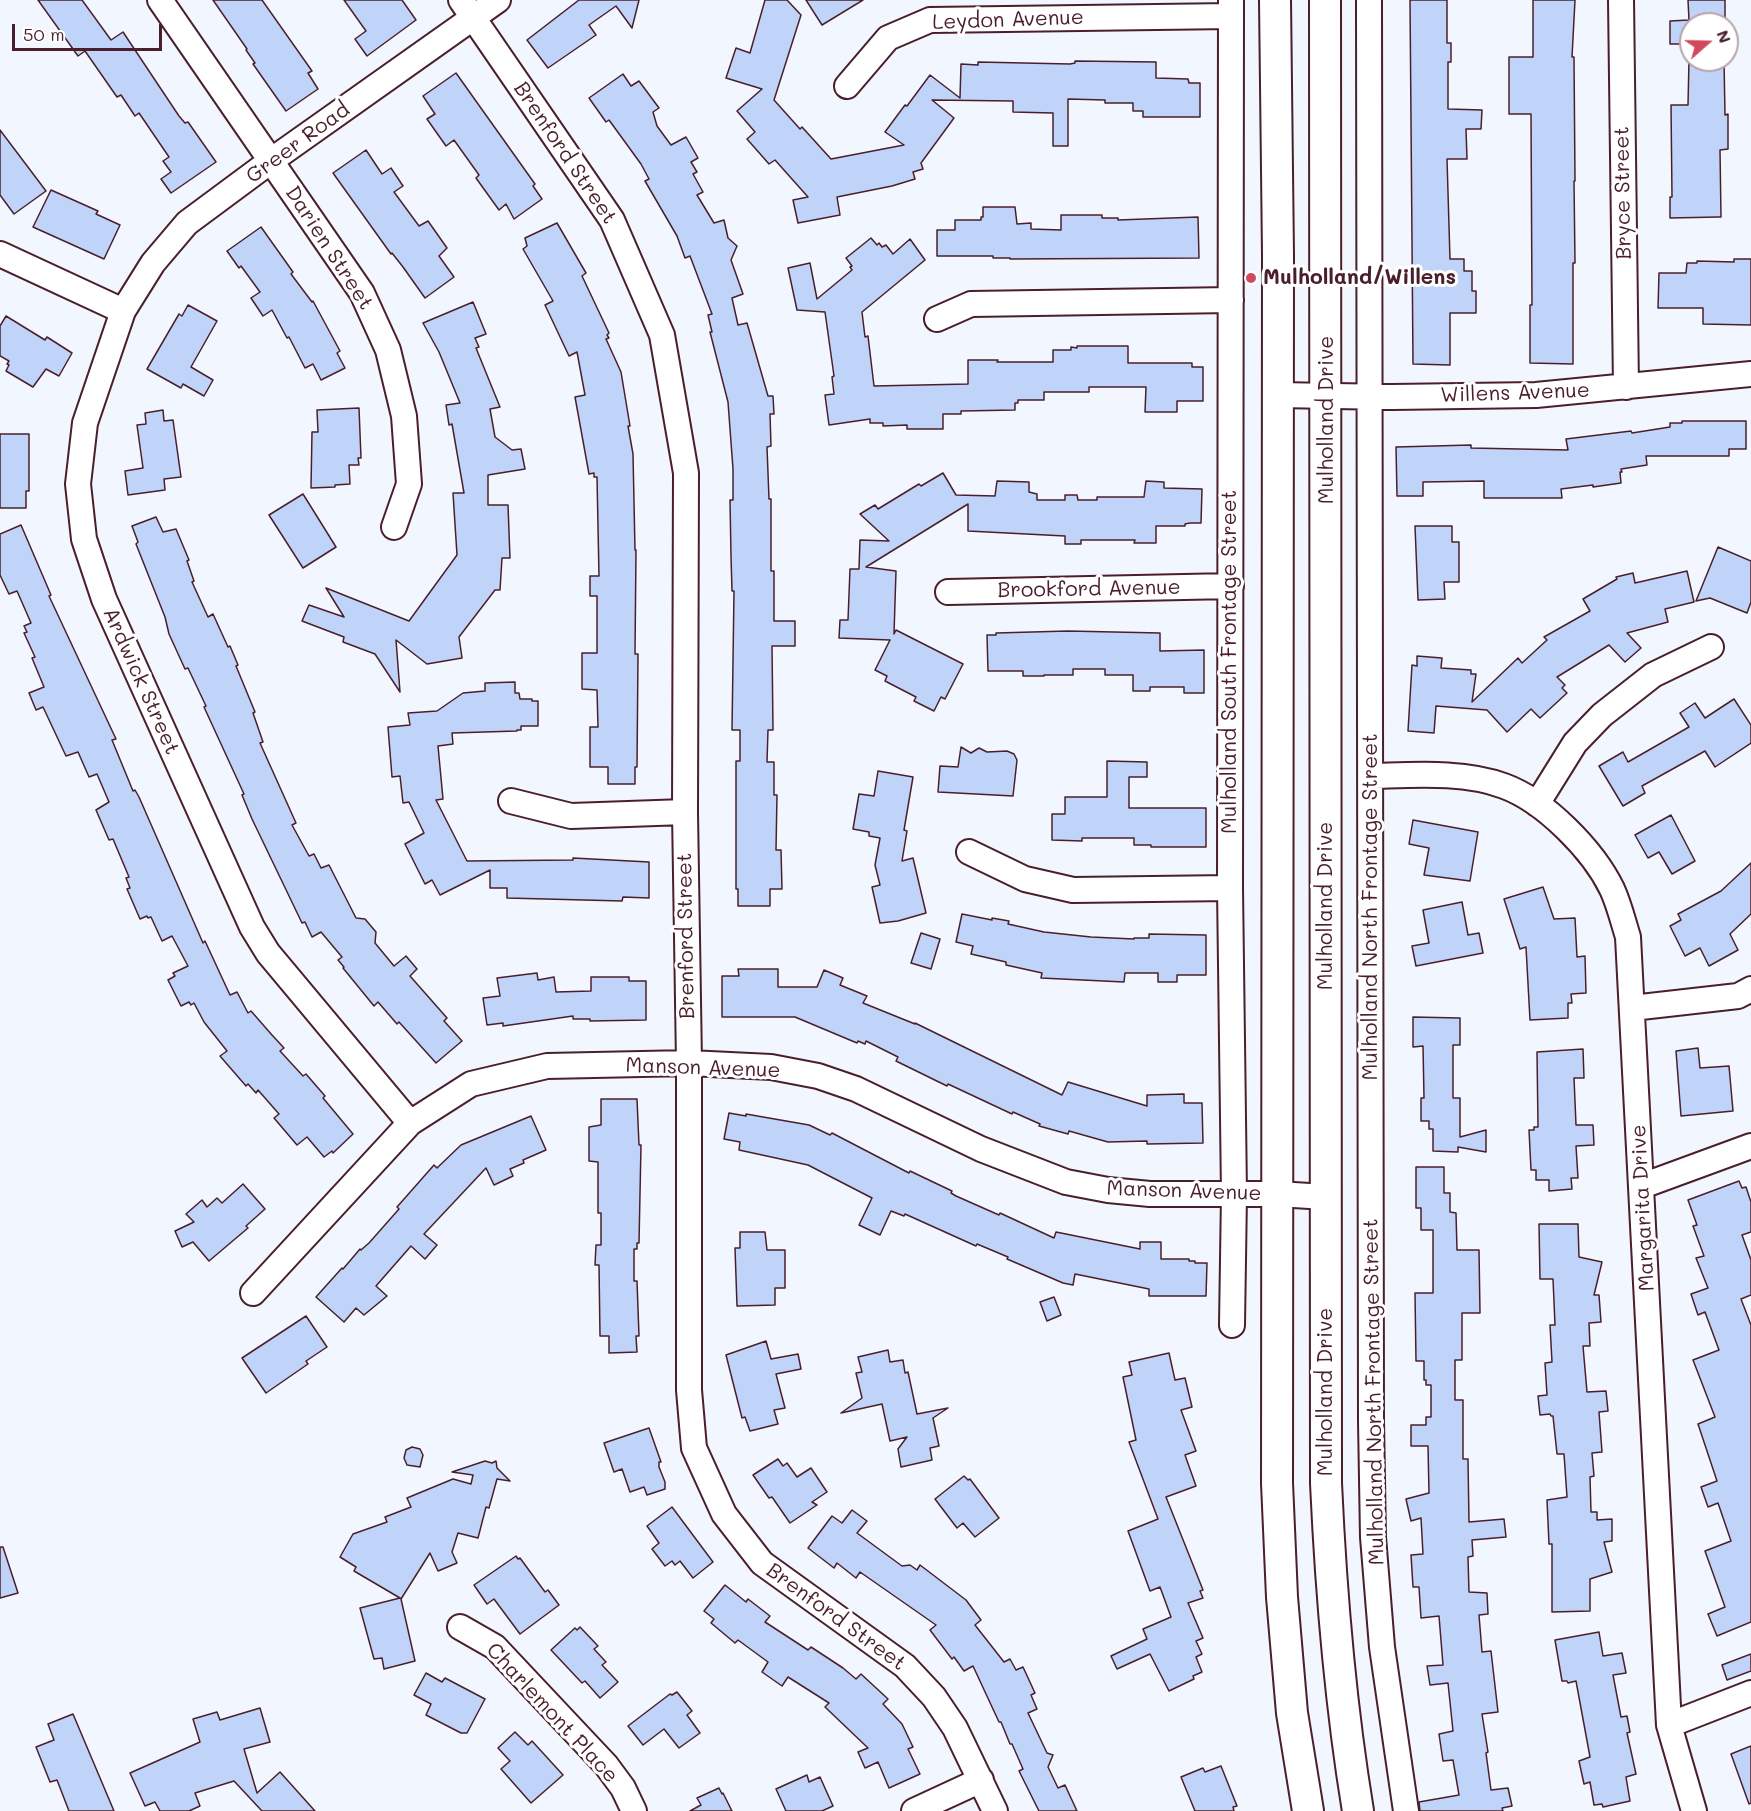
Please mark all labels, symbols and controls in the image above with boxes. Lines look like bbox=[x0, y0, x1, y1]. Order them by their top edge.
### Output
street label: Leydon Avenue bbox=[932, 5, 1084, 35]
scale bar bbox=[15, 12, 165, 50]
north arrow bbox=[1679, 12, 1739, 72]
text: 50 m bbox=[23, 22, 65, 46]
text: N bbox=[1713, 27, 1736, 46]
street label: Brenford Street bbox=[508, 77, 622, 229]
street label: Greer Road bbox=[241, 97, 355, 189]
street label: Bryce Street bbox=[1609, 126, 1637, 260]
street label: Darien Street bbox=[280, 181, 378, 315]
place label: Mulholland/Willens bbox=[1263, 265, 1456, 291]
marker: Mulholland/Willens bbox=[1244, 271, 1258, 285]
street label: Mulholland Drive bbox=[1314, 336, 1340, 504]
street label: Willens Avenue bbox=[1440, 378, 1590, 408]
street label: Mulholland South Frontage Street bbox=[1217, 490, 1243, 834]
street label: Brookford Avenue bbox=[997, 575, 1181, 603]
street label: Ardwick Street bbox=[97, 604, 185, 758]
street label: Mulholland North Frontage Street bbox=[1358, 734, 1384, 1080]
street label: Mulholland Drive bbox=[1313, 822, 1339, 990]
street label: Brenford Street bbox=[672, 853, 700, 1019]
street label: Manson Avenue bbox=[625, 1053, 781, 1083]
street label: Margarita Drive bbox=[1626, 1124, 1660, 1292]
street label: Manson Avenue bbox=[1106, 1176, 1262, 1206]
street label: Mulholland North Frontage Street bbox=[1358, 1218, 1390, 1566]
street label: Mulholland Drive bbox=[1313, 1308, 1339, 1476]
street label: Brenford Street bbox=[761, 1558, 911, 1676]
street label: Charlemont Place bbox=[481, 1638, 623, 1788]

